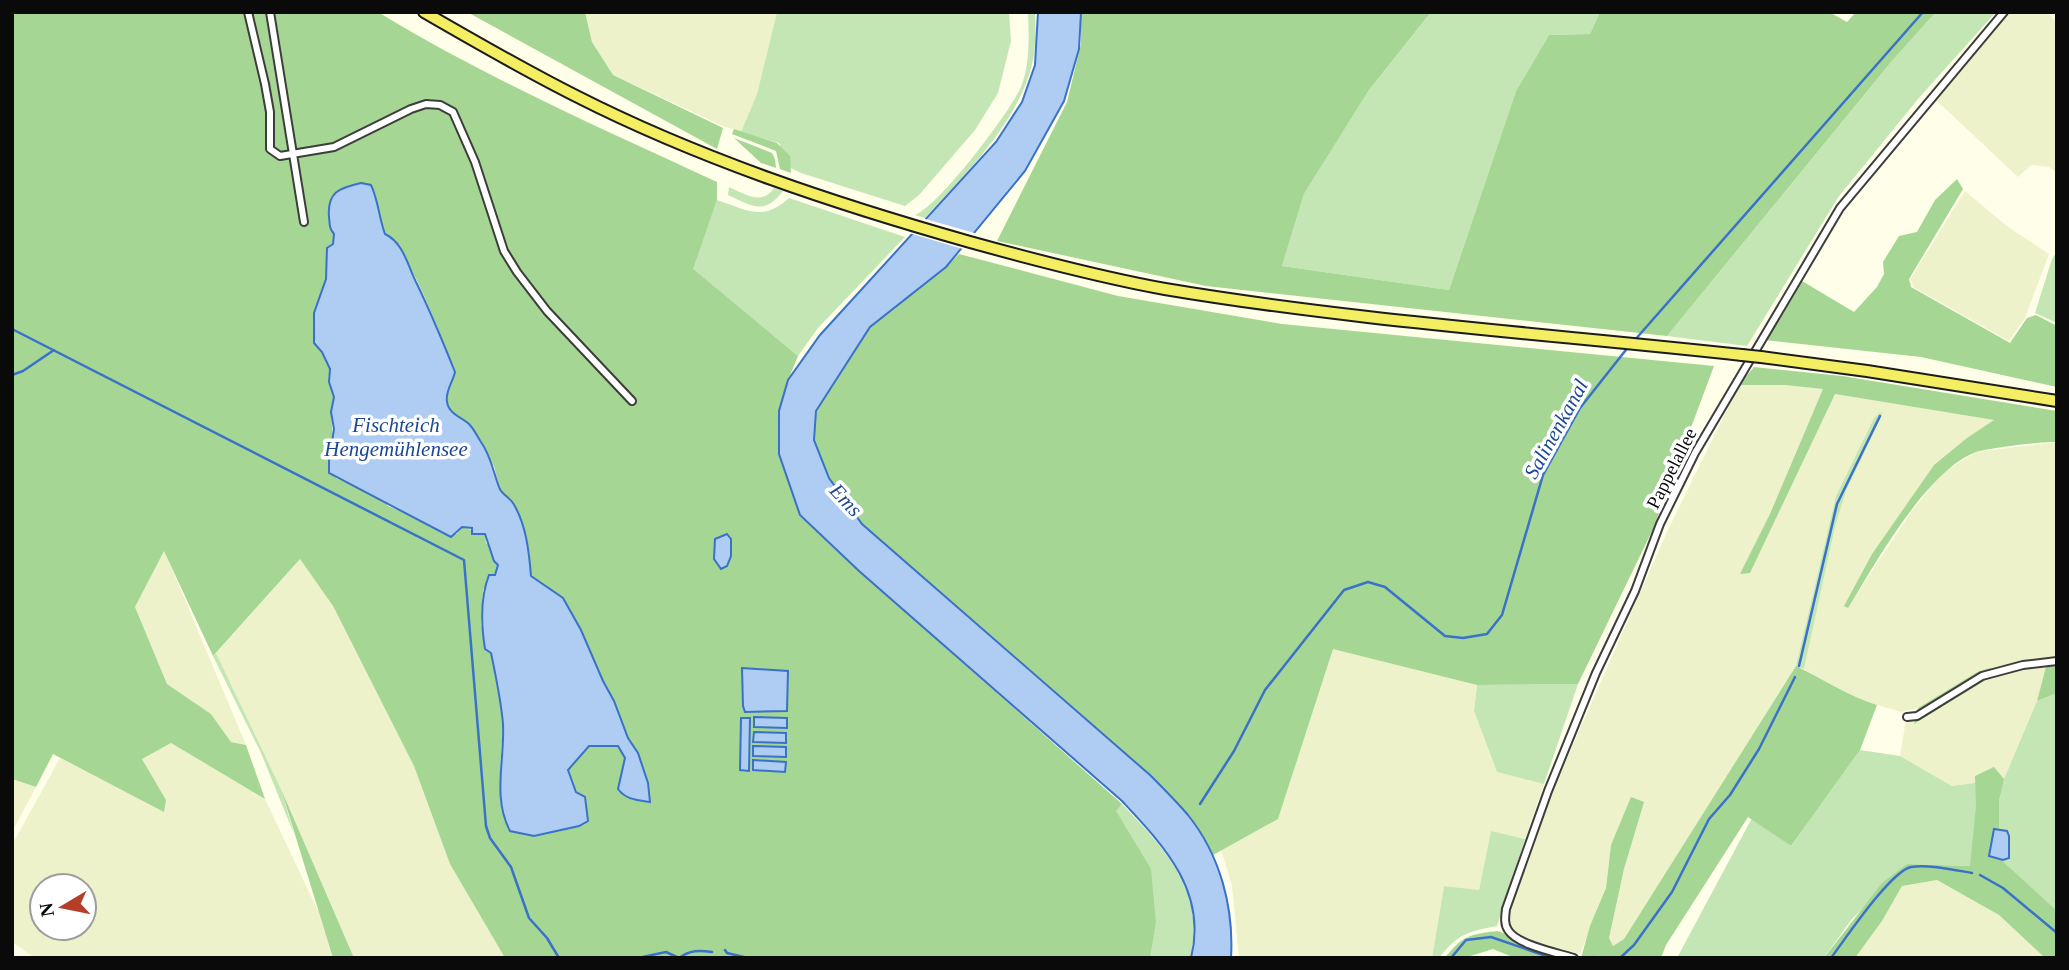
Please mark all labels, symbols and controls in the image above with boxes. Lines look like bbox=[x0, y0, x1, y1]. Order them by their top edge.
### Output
water label: Salinenkanal bbox=[1519, 375, 1593, 483]
water label: Fischteich Hengemühlensee bbox=[323, 413, 468, 461]
street label: Pappelallee bbox=[1642, 424, 1701, 512]
water label: Ems bbox=[824, 478, 867, 521]
north arrow bbox=[28, 872, 98, 942]
text: N bbox=[35, 901, 58, 918]

